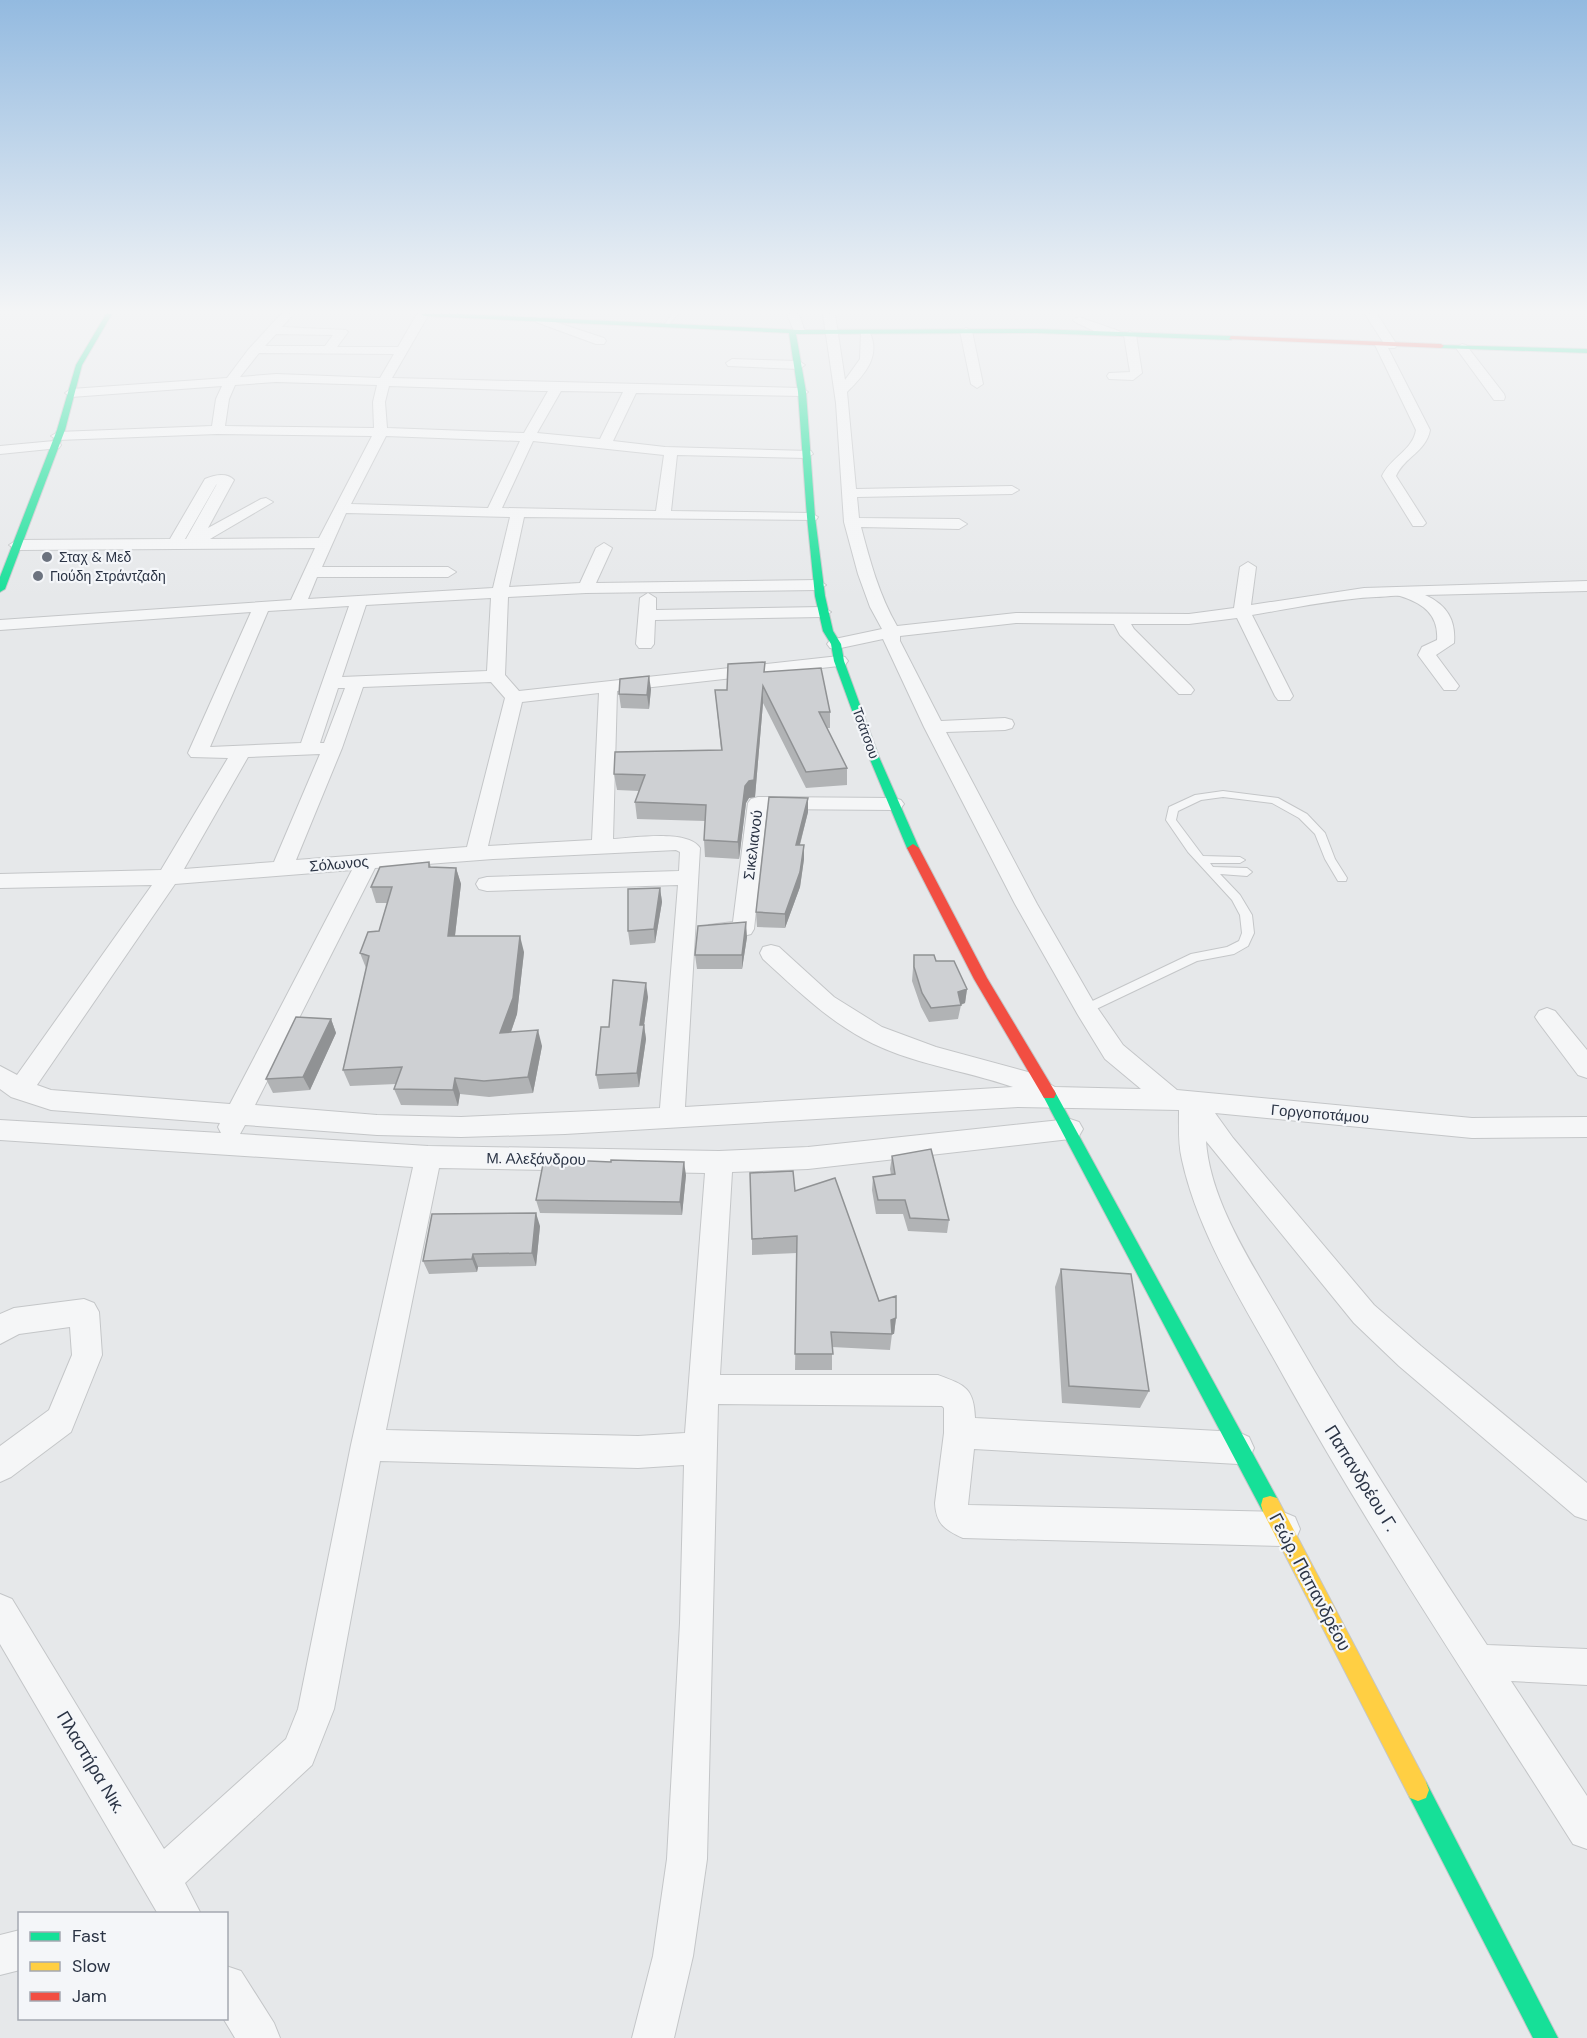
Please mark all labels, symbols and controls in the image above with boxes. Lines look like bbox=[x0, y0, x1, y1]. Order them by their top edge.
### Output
place label: Σταχ & Μεδ bbox=[59, 548, 131, 566]
marker: Σταχ & Μεδ bbox=[40, 550, 54, 564]
place label: Γιούδη Στράντζαδη bbox=[50, 567, 166, 585]
marker: Γιούδη Στράντζαδη bbox=[31, 569, 45, 583]
street label: Τσάτσου bbox=[848, 705, 884, 761]
street label: Σικελιανού bbox=[739, 809, 767, 881]
street label: Σόλωνος bbox=[309, 851, 369, 877]
street label: Γοργοποτάμου bbox=[1270, 1100, 1370, 1128]
street label: Μ. Αλεξάνδρου bbox=[486, 1148, 586, 1170]
street label: Παπανδρέου Γ. bbox=[1319, 1420, 1403, 1536]
street label: Γεώρ. Παπανδρέου bbox=[1263, 1509, 1357, 1655]
street label: Πλαστήρα Νικ. bbox=[51, 1706, 131, 1818]
legend bbox=[18, 1912, 228, 2020]
text: Fast bbox=[72, 1924, 107, 1948]
text: Slow bbox=[72, 1954, 111, 1978]
text: Jam bbox=[72, 1984, 107, 2008]

